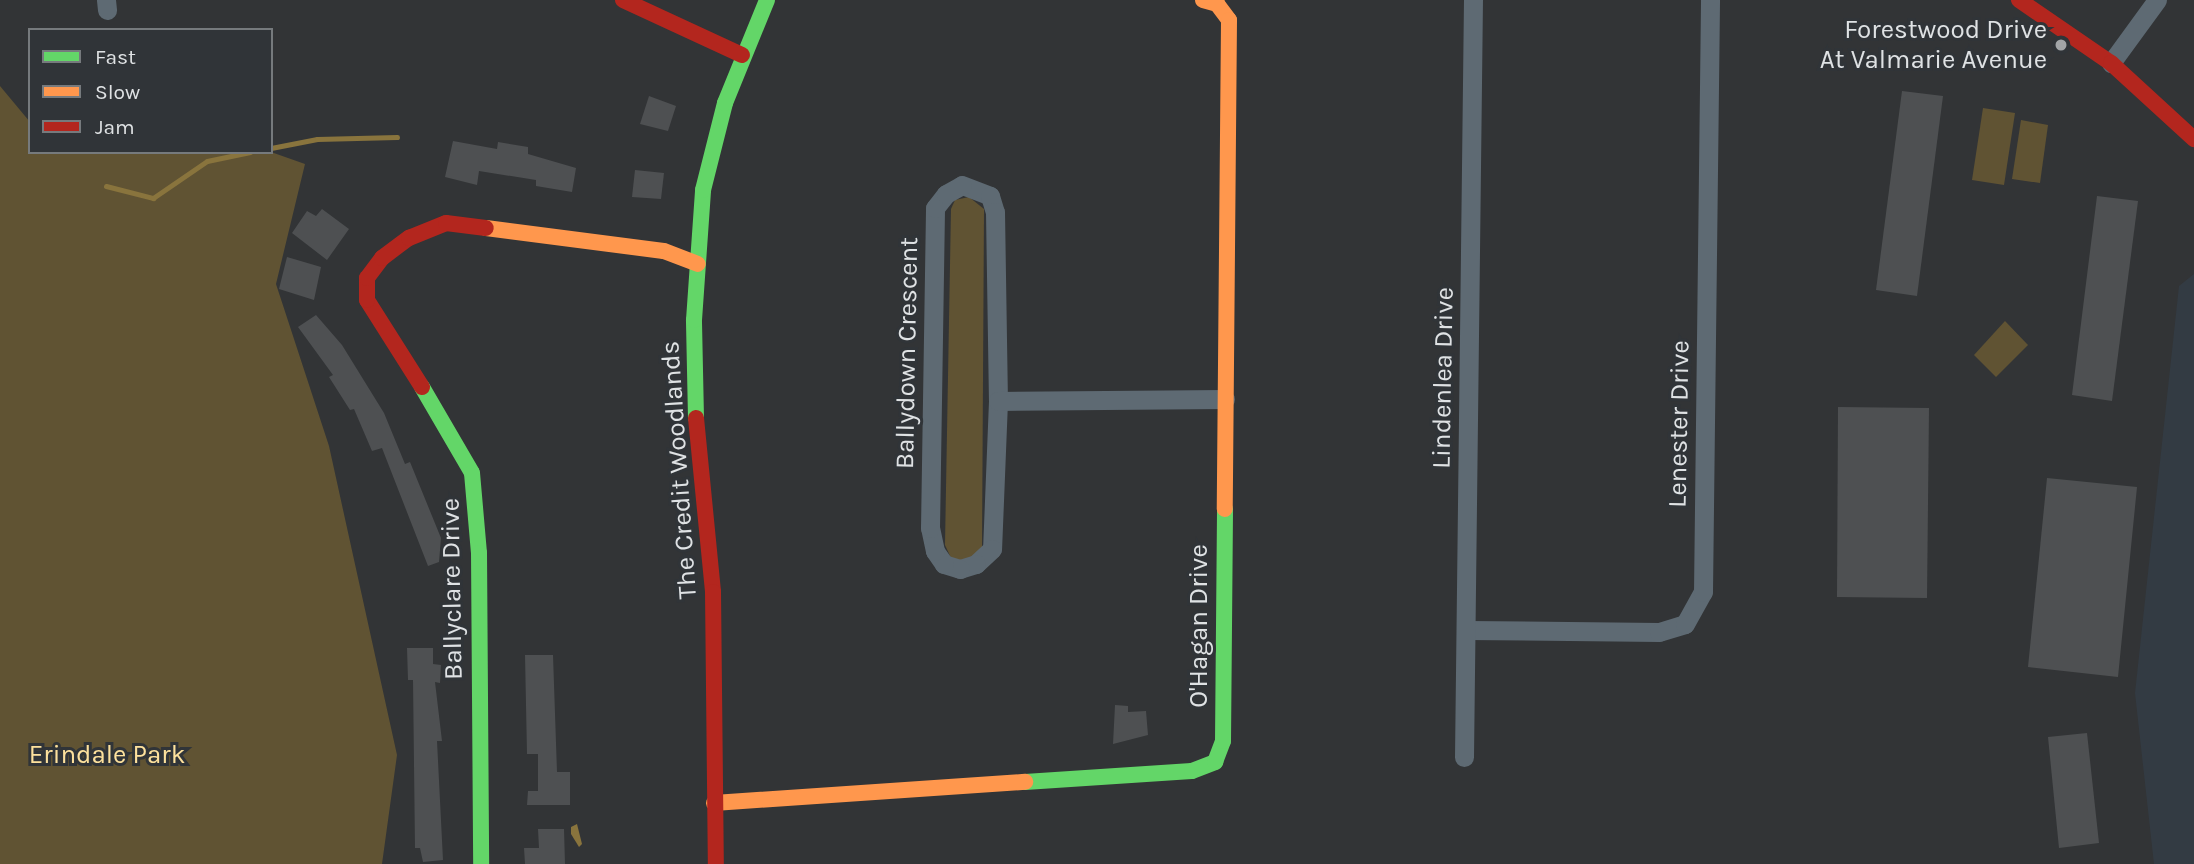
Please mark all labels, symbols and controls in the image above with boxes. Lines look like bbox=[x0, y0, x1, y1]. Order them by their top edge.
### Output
place label: Forestwood Drive At Valmarie Avenue bbox=[1820, 14, 2047, 76]
legend bbox=[28, 28, 273, 154]
marker: Forestwood Drive At Valmarie Avenue bbox=[2053, 37, 2069, 53]
text: Fast bbox=[95, 45, 136, 69]
text: Slow bbox=[95, 80, 140, 104]
text: Jam bbox=[95, 115, 135, 139]
street label: Ballydown Crescent bbox=[889, 237, 925, 469]
street label: Lindenlea Drive bbox=[1426, 287, 1460, 469]
street label: The Credit Woodlands bbox=[654, 340, 704, 600]
street label: Lenester Drive bbox=[1662, 340, 1696, 508]
street label: Ballyclare Drive bbox=[435, 498, 469, 680]
street label: O'Hagan Drive bbox=[1183, 544, 1215, 708]
park label: Erindale Park bbox=[29, 739, 185, 771]

